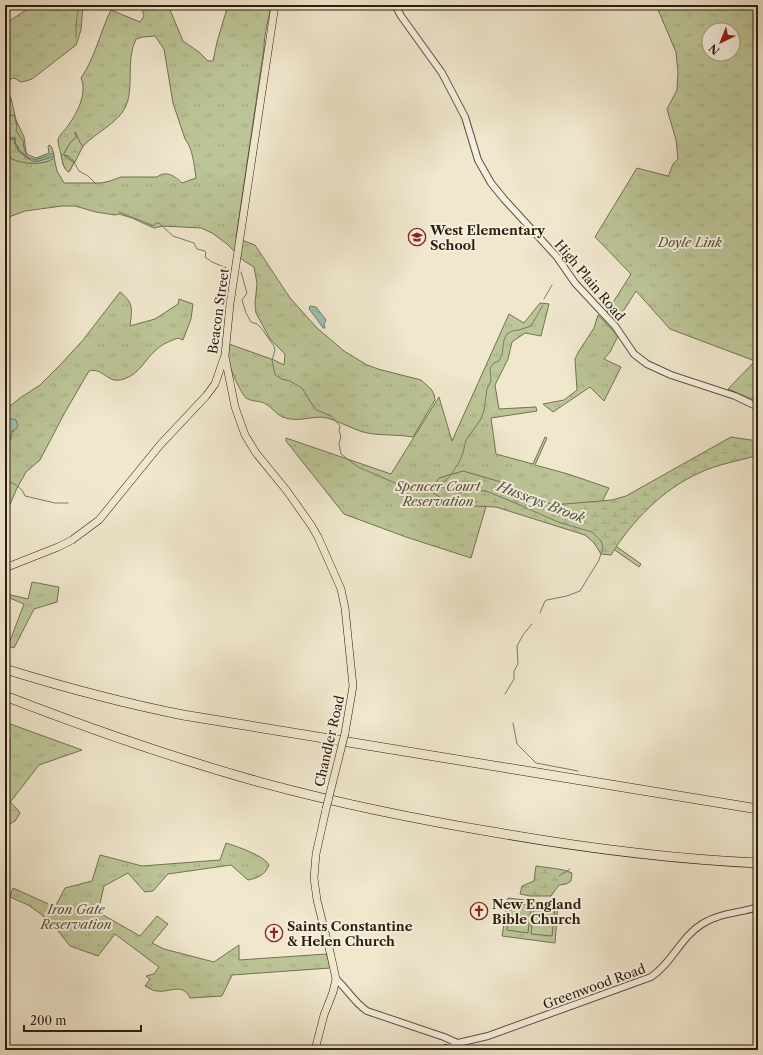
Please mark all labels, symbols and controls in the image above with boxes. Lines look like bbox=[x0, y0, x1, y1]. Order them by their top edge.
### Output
north arrow bbox=[701, 22, 741, 62]
text: N bbox=[706, 41, 722, 58]
place label: West Elementary School bbox=[429, 222, 546, 253]
school or university icon: West Elementary School bbox=[407, 227, 427, 247]
park label: Doyle Link bbox=[657, 234, 722, 250]
street label: High Plain Road bbox=[552, 236, 629, 324]
street label: Beacon Street bbox=[204, 267, 232, 355]
water label: Husseys Brook bbox=[493, 477, 588, 527]
park label: Spencer Court Reservation bbox=[395, 478, 482, 509]
street label: Chandler Road bbox=[311, 694, 347, 788]
place label: New England Bible Church bbox=[492, 896, 582, 927]
park label: Iron Gate Reservation bbox=[39, 901, 112, 932]
church icon: New England Bible Church bbox=[469, 901, 489, 921]
place label: Saints Constantine & Helen Church bbox=[287, 918, 413, 949]
church icon: Saints Constantine & Helen Church bbox=[264, 923, 284, 943]
street label: Greenwood Road bbox=[541, 960, 648, 1012]
scale bar bbox=[24, 1007, 141, 1033]
text: 200 m bbox=[30, 1013, 67, 1028]

